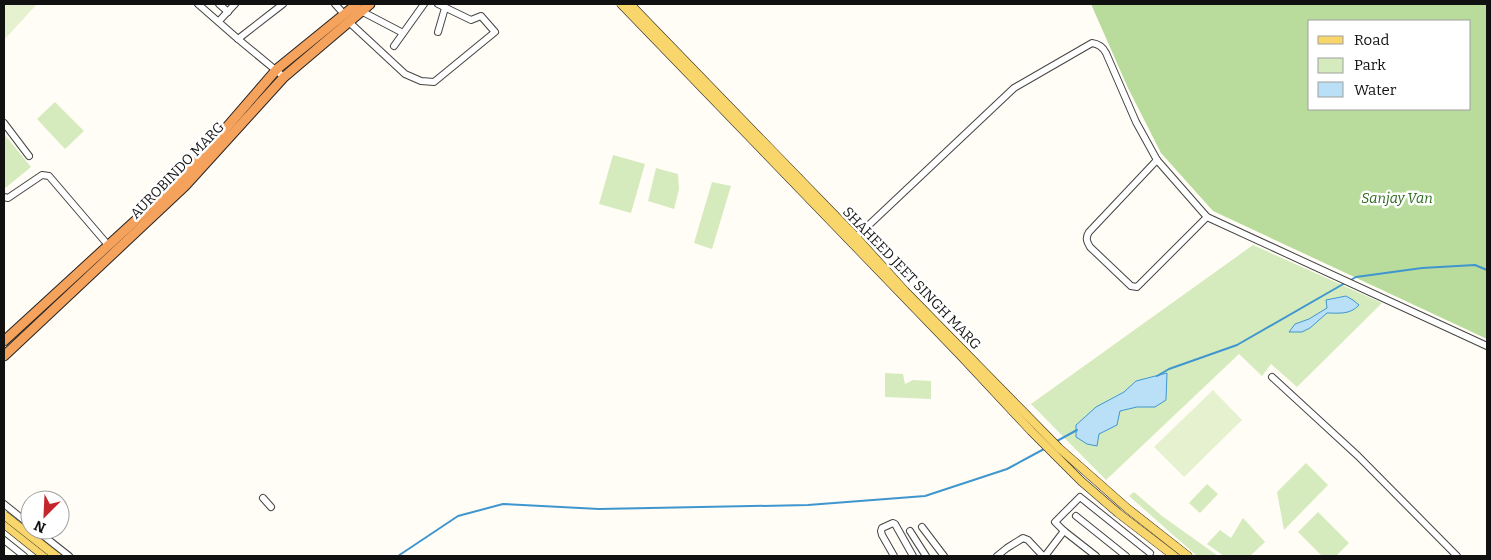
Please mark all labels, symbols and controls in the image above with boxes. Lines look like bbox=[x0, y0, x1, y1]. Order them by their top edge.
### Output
legend bbox=[1308, 20, 1471, 110]
text: Road bbox=[1354, 31, 1389, 49]
text: Park bbox=[1354, 56, 1386, 74]
text: Water bbox=[1354, 81, 1397, 99]
street label: AUROBINDO MARG bbox=[127, 119, 228, 222]
park label: Sanjay Van bbox=[1361, 190, 1433, 207]
street label: SHAHEED JEET SINGH MARG bbox=[839, 204, 984, 353]
north arrow bbox=[20, 490, 70, 540]
text: N bbox=[31, 516, 48, 536]

